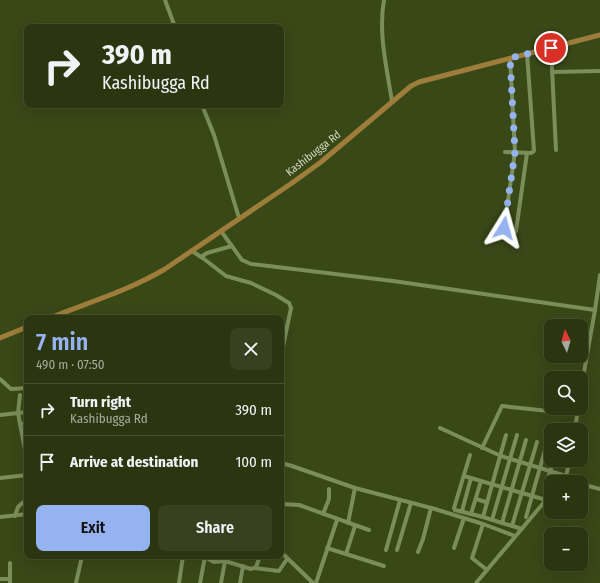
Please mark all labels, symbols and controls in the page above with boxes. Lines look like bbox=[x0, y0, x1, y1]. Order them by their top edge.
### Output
pin bbox=[534, 31, 568, 65]
icon: arrive bbox=[540, 37, 562, 59]
text: 390 m bbox=[102, 38, 172, 71]
icon: right bbox=[36, 40, 88, 92]
text: Kashibugga Rd bbox=[102, 72, 210, 94]
street label: Kashibugga Rd bbox=[283, 128, 343, 179]
position arrow bbox=[483, 207, 525, 249]
north arrow bbox=[544, 319, 588, 363]
map controls bbox=[544, 319, 588, 571]
text: 7 min bbox=[36, 328, 88, 356]
button: close bbox=[230, 328, 272, 370]
text: 490 m · 07:50 bbox=[36, 357, 104, 372]
button: search bbox=[544, 371, 588, 415]
text: Turn right bbox=[70, 393, 131, 411]
icon: right bbox=[36, 399, 58, 421]
text: 390 m bbox=[235, 401, 272, 419]
text: Kashibugga Rd bbox=[70, 411, 148, 426]
button: layers bbox=[544, 423, 588, 467]
icon: arrive bbox=[36, 451, 58, 473]
text: Arrive at destination bbox=[70, 453, 198, 471]
text: 100 m bbox=[235, 453, 272, 471]
button: + bbox=[544, 475, 588, 519]
button: Exit bbox=[36, 505, 150, 551]
button: Share bbox=[158, 505, 272, 551]
button: − bbox=[544, 527, 588, 571]

